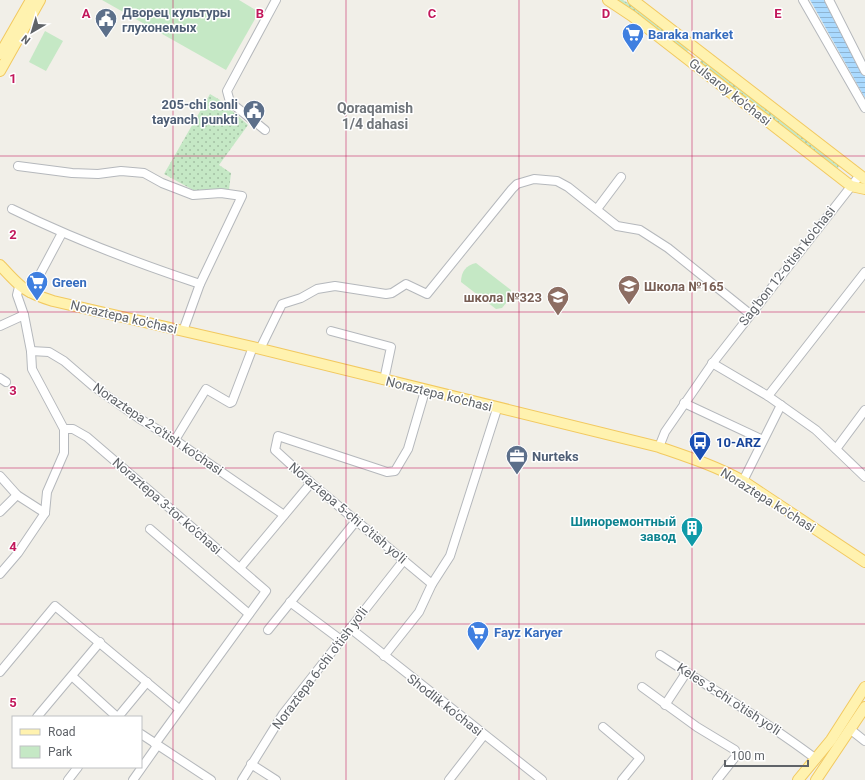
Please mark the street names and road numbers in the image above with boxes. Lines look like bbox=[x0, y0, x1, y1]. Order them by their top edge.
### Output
street label: Gulsaroy ko'chasi bbox=[686, 55, 774, 129]
street label: Sag'bon 12-o'tish ko'chasi bbox=[736, 203, 838, 329]
street label: Noraztepa ko'chasi bbox=[69, 297, 179, 337]
street label: Noraztepa ko'chasi bbox=[384, 374, 494, 414]
street label: Noraztepa 2-o'tish ko'chasi bbox=[90, 380, 226, 478]
street label: Noraztepa 3-tor ko‘chasi bbox=[109, 455, 225, 557]
street label: Noraztepa 5-chi o'tish yo'li bbox=[286, 459, 410, 567]
street label: Noraztepa ko'chasi bbox=[718, 465, 818, 535]
street label: Noraztepa 6-chi o'tish yo'li bbox=[269, 604, 371, 732]
street label: Keles 3-chi o'tish yo'li bbox=[674, 660, 784, 738]
street label: Shodlik ko'chasi bbox=[404, 671, 486, 739]

